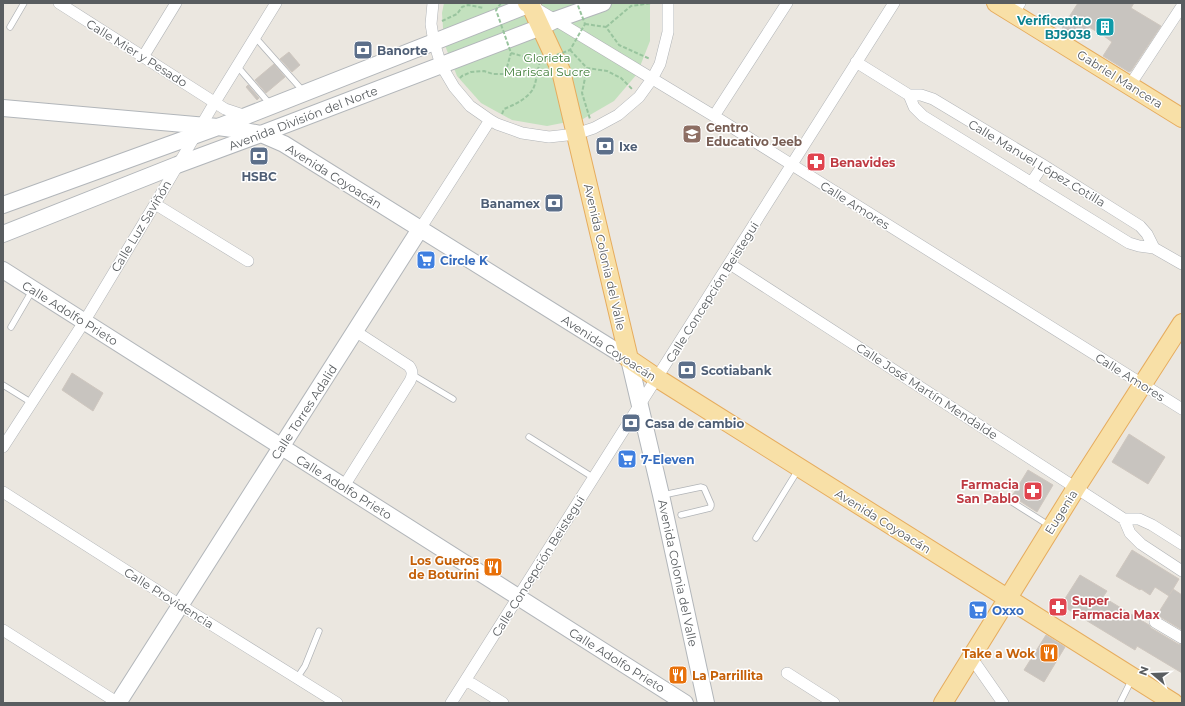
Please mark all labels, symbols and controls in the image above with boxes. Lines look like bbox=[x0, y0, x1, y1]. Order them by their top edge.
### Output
place label: Verificentro BJ9038 bbox=[1016, 13, 1091, 42]
street label: Calle Mier y Pesado bbox=[84, 16, 190, 90]
building icon: Verificentro BJ9038 bbox=[1094, 16, 1116, 38]
bank icon: Banorte bbox=[352, 39, 374, 61]
place label: Banorte bbox=[377, 43, 428, 58]
street label: Gabriel Mancera bbox=[1074, 47, 1166, 111]
park label: Glorieta Mariscal Sucre bbox=[504, 50, 590, 79]
street label: Avenida División del Norte bbox=[226, 83, 380, 153]
street label: Calle Manuel López Cotilla bbox=[966, 116, 1108, 210]
place label: Centro Educativo Jeeb bbox=[706, 120, 802, 149]
school or university icon: Centro Educativo Jeeb bbox=[681, 123, 703, 145]
bank icon: Ixe bbox=[594, 135, 616, 157]
place label: Ixe bbox=[619, 139, 638, 154]
street label: Avenida Coyoacán bbox=[283, 140, 385, 212]
bank icon: HSBC bbox=[248, 145, 270, 167]
pharmacy icon: Benavides bbox=[805, 151, 827, 173]
place label: Benavides bbox=[830, 155, 896, 170]
place label: HSBC bbox=[241, 169, 277, 184]
street label: Calle Luz Saviñón bbox=[108, 177, 174, 275]
street label: Calle Amores bbox=[818, 178, 893, 232]
street label: Avenida Colonia del Valle bbox=[581, 182, 629, 332]
bank icon: Banamex bbox=[543, 192, 565, 214]
place label: Banamex bbox=[481, 196, 541, 211]
street label: Calle Concepción Beistegui bbox=[662, 219, 762, 365]
supermarket icon: Circle K bbox=[415, 249, 437, 271]
place label: Circle K bbox=[440, 253, 489, 268]
street label: Calle Adolfo Prieto bbox=[19, 277, 121, 349]
street label: Avenida Coyoacán bbox=[559, 312, 659, 384]
street label: Calle José Martín Mendalde bbox=[853, 340, 1001, 442]
street label: Calle Amores bbox=[1093, 350, 1168, 404]
bank icon: Scotiabank bbox=[676, 359, 698, 381]
street label: Calle Torres Adalid bbox=[268, 362, 340, 462]
place label: Scotiabank bbox=[701, 363, 772, 378]
bank icon: Casa de cambio bbox=[620, 412, 642, 434]
place label: Casa de cambio bbox=[645, 416, 744, 431]
supermarket icon: 7-Eleven bbox=[616, 448, 638, 470]
street label: Calle Adolfo Prieto bbox=[293, 451, 395, 523]
place label: 7-Eleven bbox=[641, 452, 694, 467]
place label: Farmacia San Pablo bbox=[956, 477, 1019, 506]
pharmacy icon: Farmacia San Pablo bbox=[1022, 480, 1044, 502]
street label: Avenida Coyoacán bbox=[832, 485, 934, 557]
street label: Eugenia bbox=[1041, 487, 1081, 537]
street label: Calle Concepción Beistegui bbox=[488, 493, 588, 639]
street label: Avenida Colonia del Valle bbox=[655, 498, 701, 648]
place label: Los Gueros de Boturini bbox=[409, 553, 480, 582]
restaurant icon: Los Gueros de Boturini bbox=[482, 556, 504, 578]
street label: Calle Providencia bbox=[121, 564, 217, 632]
place label: Super Farmacia Max bbox=[1072, 593, 1160, 622]
pharmacy icon: Super Farmacia Max bbox=[1047, 596, 1069, 618]
supermarket icon: Oxxo bbox=[967, 599, 989, 621]
place label: Oxxo bbox=[992, 603, 1024, 618]
street label: Calle Adolfo Prieto bbox=[566, 624, 668, 696]
restaurant icon: Take a Wok bbox=[1038, 642, 1060, 664]
place label: Take a Wok bbox=[962, 646, 1035, 661]
north arrow bbox=[1133, 654, 1173, 694]
restaurant icon: La Parrillita bbox=[667, 664, 689, 686]
text: N bbox=[1135, 664, 1152, 677]
place label: La Parrillita bbox=[692, 668, 763, 683]

